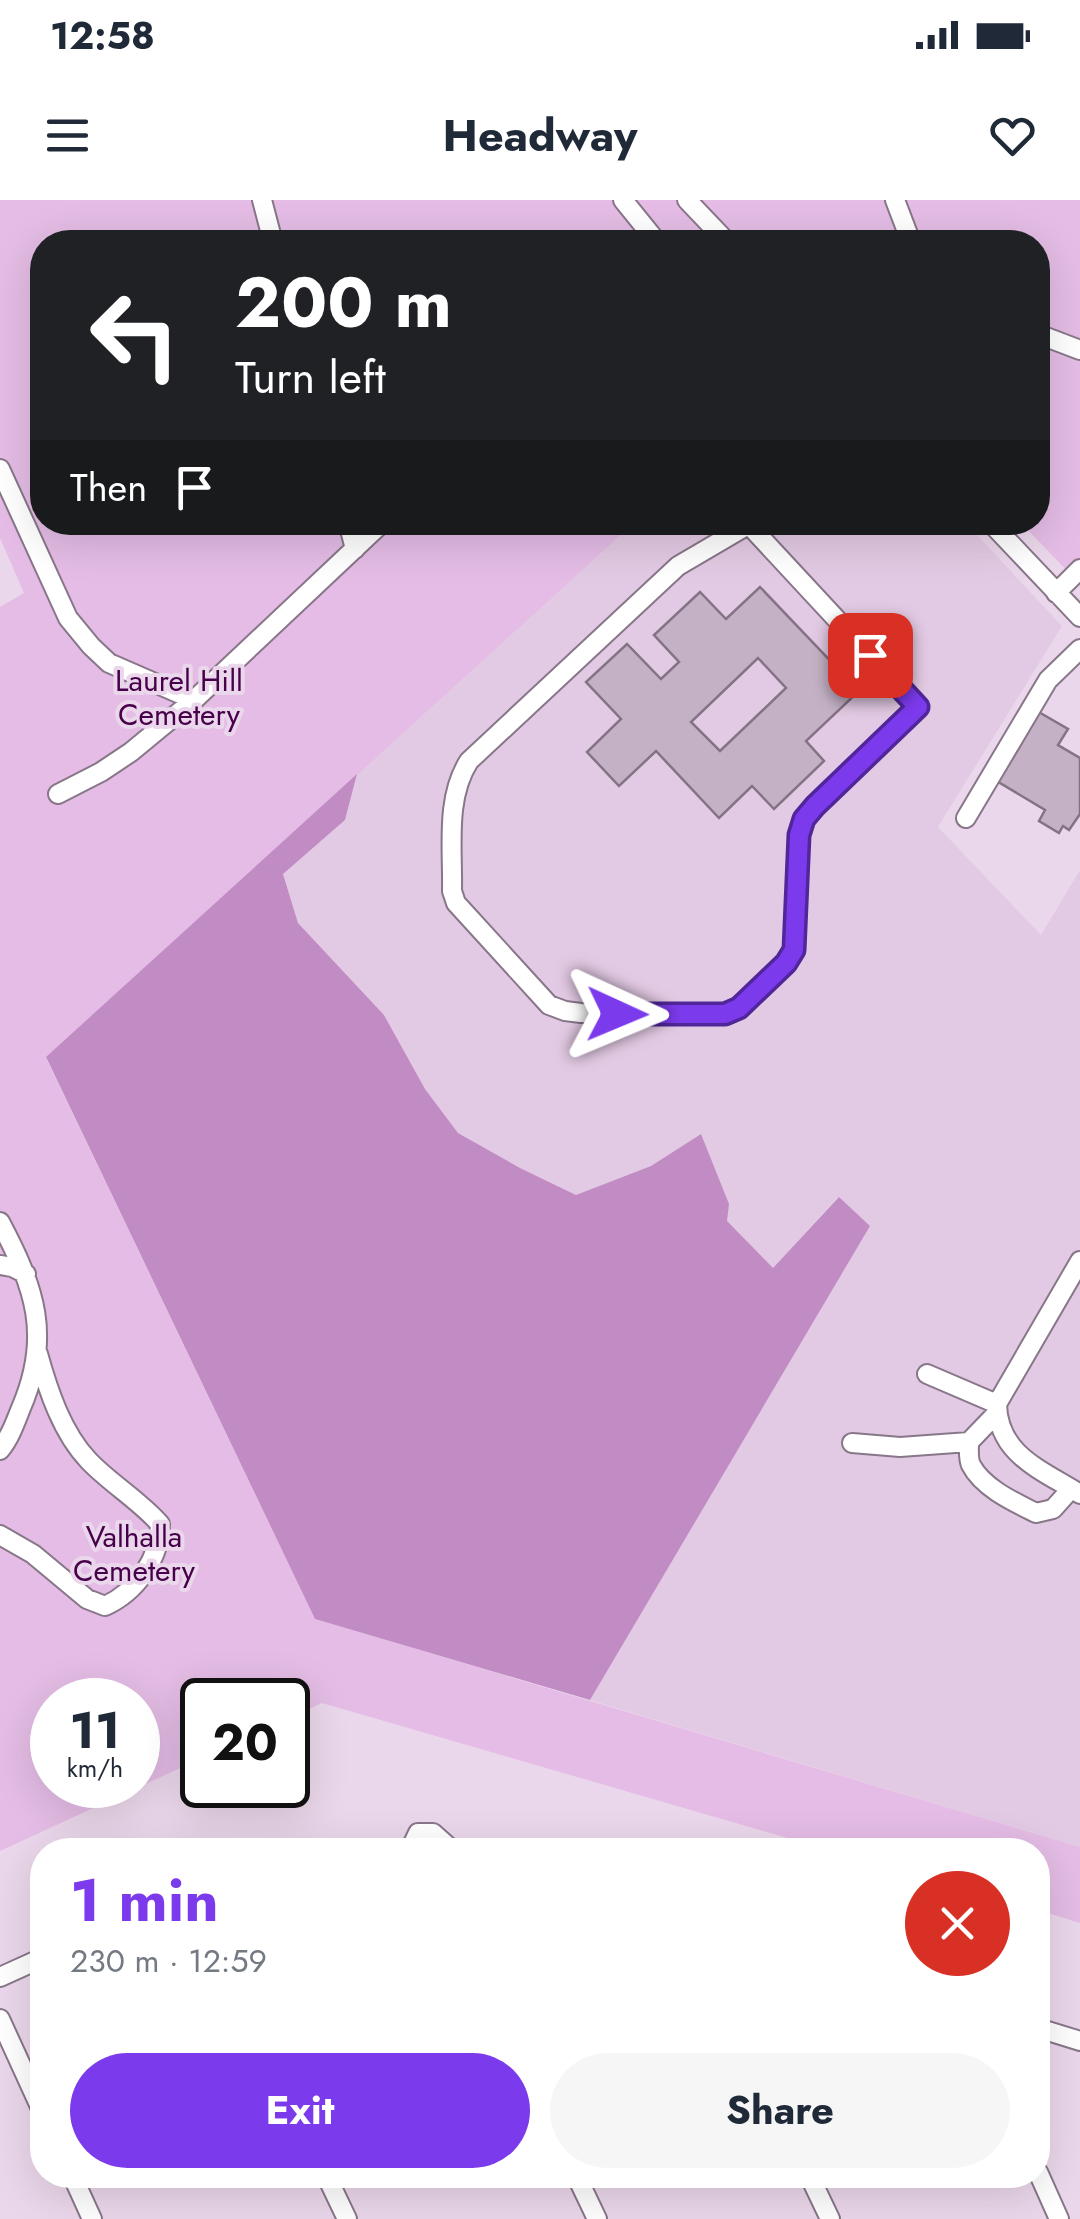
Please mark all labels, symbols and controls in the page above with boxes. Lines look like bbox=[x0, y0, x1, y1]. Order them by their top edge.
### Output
text: 12:58 bbox=[50, 8, 155, 63]
text: Headway bbox=[443, 103, 637, 168]
icon: menu bbox=[40, 108, 95, 163]
icon: heart bbox=[985, 108, 1040, 163]
text: 200 m bbox=[235, 252, 452, 353]
icon: left bbox=[70, 270, 200, 400]
text: Turn left bbox=[235, 345, 386, 410]
text: Then bbox=[70, 460, 147, 515]
icon: arrive bbox=[167, 460, 222, 515]
pin bbox=[828, 613, 913, 698]
icon: arrive bbox=[843, 628, 898, 683]
park label: Laurel Hill Cemetery bbox=[115, 659, 243, 736]
position arrow bbox=[565, 962, 669, 1066]
park label: Valhalla Cemetery bbox=[73, 1515, 196, 1592]
speed limit sign: 20 bbox=[180, 1678, 310, 1808]
text: 11 bbox=[70, 1694, 120, 1767]
text: km/h bbox=[67, 1750, 123, 1786]
text: 1 min bbox=[70, 1857, 219, 1944]
button: close bbox=[905, 1871, 1010, 1976]
text: 230 m · 12:59 bbox=[70, 1938, 267, 1984]
button: Exit bbox=[70, 2053, 530, 2168]
button: Share bbox=[550, 2053, 1010, 2168]

